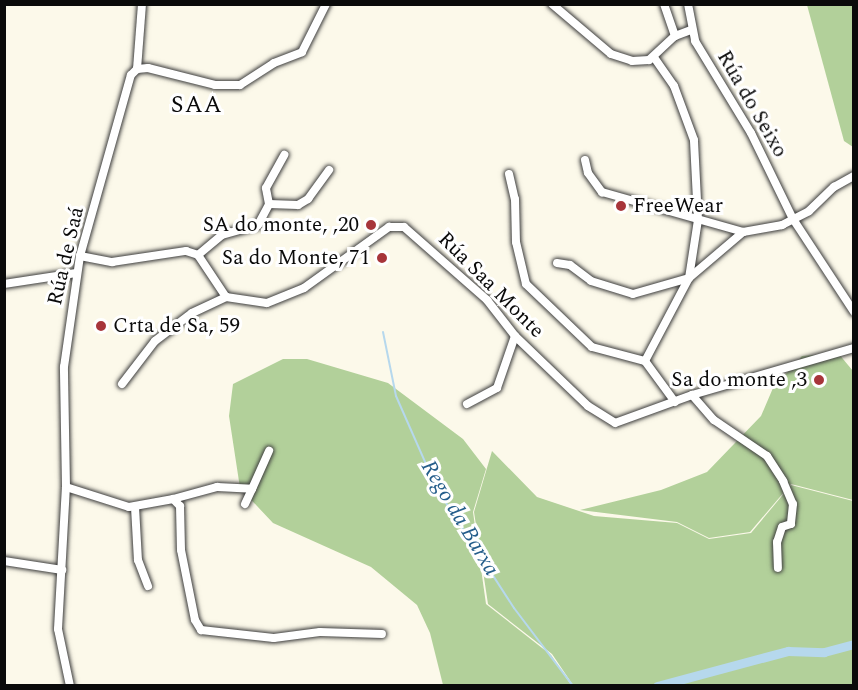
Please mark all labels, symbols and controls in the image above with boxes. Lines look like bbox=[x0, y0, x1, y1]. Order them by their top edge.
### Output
street label: Rúa do Seixo bbox=[711, 46, 793, 162]
district label: SAA bbox=[171, 92, 223, 120]
place label: FreeWear bbox=[633, 193, 723, 219]
marker: FreeWear bbox=[614, 199, 628, 213]
street label: Rúa de Saá bbox=[42, 204, 90, 308]
place label: SA do monte, ,20 bbox=[203, 212, 359, 238]
marker: SA do monte, ,20 bbox=[364, 218, 378, 232]
street label: Rúa Saa Monte bbox=[433, 227, 549, 343]
place label: Sa do Monte, 71 bbox=[222, 245, 370, 271]
marker: Sa do Monte, 71 bbox=[375, 251, 389, 265]
place label: Crta de Sa, 59 bbox=[113, 313, 240, 339]
marker: Crta de Sa, 59 bbox=[94, 319, 108, 333]
place label: Sa do monte ,3 bbox=[671, 367, 807, 393]
marker: Sa do monte ,3 bbox=[812, 373, 826, 387]
water label: Rego da Barxa bbox=[415, 455, 505, 581]

